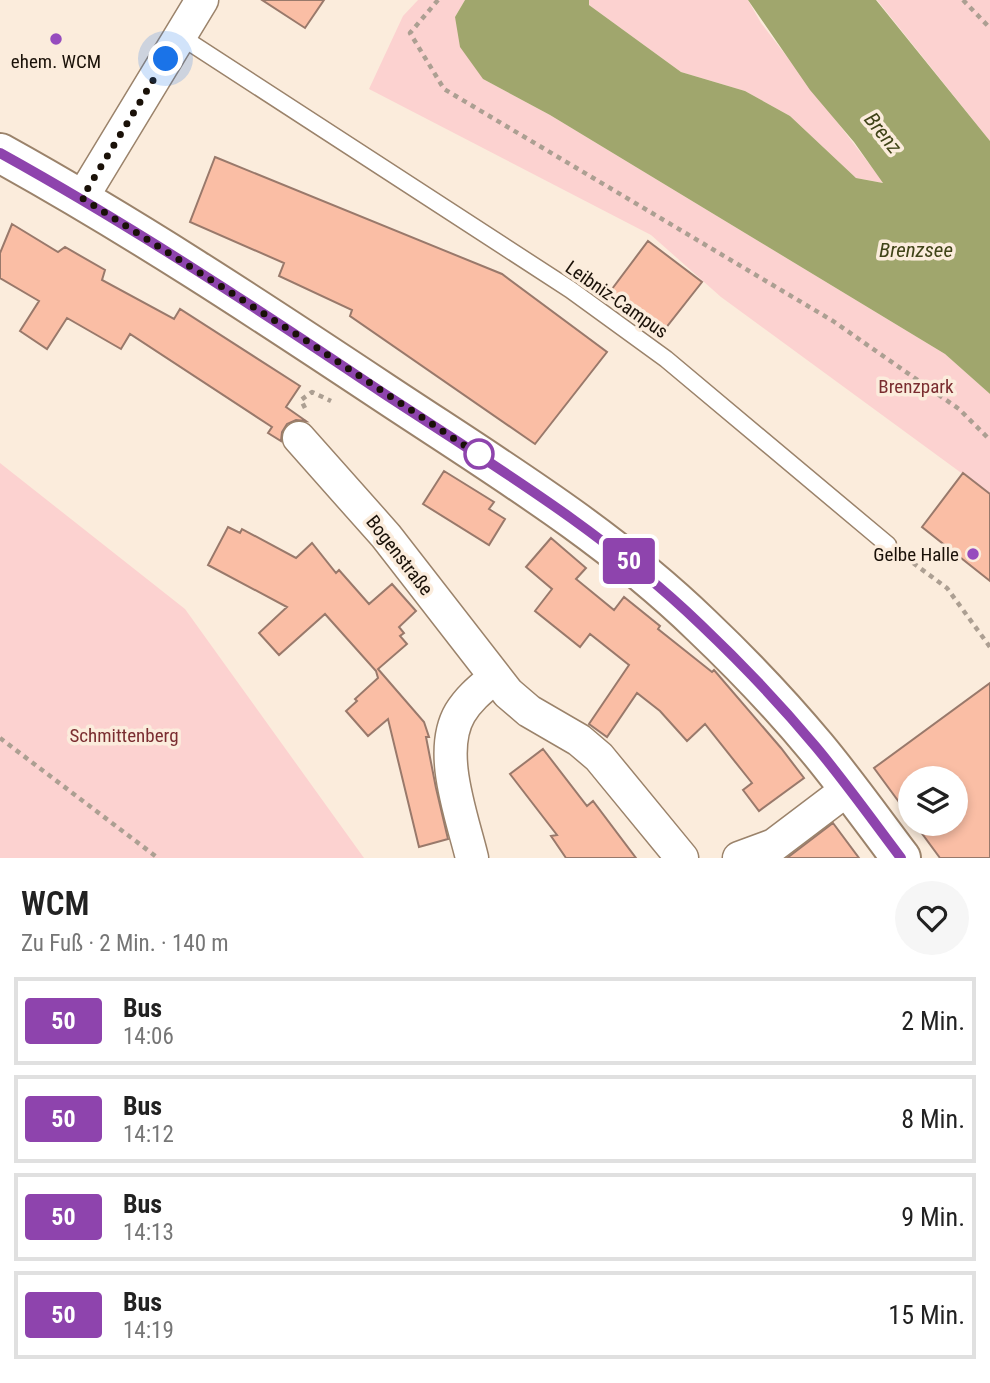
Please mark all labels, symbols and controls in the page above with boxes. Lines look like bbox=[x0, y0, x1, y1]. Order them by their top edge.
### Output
marker: ehem. WCM bbox=[48, 31, 64, 47]
your location bbox=[148, 41, 183, 76]
place label: ehem. WCM bbox=[11, 50, 101, 73]
water label: Brenz bbox=[859, 108, 907, 158]
water label: Brenzsee bbox=[879, 238, 953, 262]
street label: Leibniz-Campus bbox=[561, 256, 672, 343]
park label: Brenzpark bbox=[878, 375, 954, 398]
unlabelled marker bbox=[464, 439, 494, 469]
street label: Bogenstraße bbox=[361, 511, 438, 600]
line badge: 50 bbox=[598, 538, 660, 584]
place label: Gelbe Halle bbox=[873, 543, 959, 566]
marker: Gelbe Halle bbox=[965, 546, 981, 562]
text: 50 bbox=[617, 547, 641, 575]
park label: Schmittenberg bbox=[69, 724, 179, 747]
map controls bbox=[898, 766, 968, 836]
button: layers bbox=[898, 766, 968, 836]
button: heart bbox=[895, 881, 969, 955]
text: WCM bbox=[21, 884, 90, 923]
text: Zu Fuß · 2 Min. · 140 m bbox=[21, 930, 229, 957]
text: Bus bbox=[123, 993, 162, 1023]
text: 2 Min. bbox=[901, 1006, 965, 1036]
text: 50 bbox=[51, 1007, 76, 1035]
text: 14:06 bbox=[123, 1023, 174, 1050]
text: Bus bbox=[123, 1091, 162, 1121]
text: 8 Min. bbox=[901, 1104, 965, 1134]
text: 50 bbox=[51, 1105, 76, 1133]
text: 14:12 bbox=[123, 1121, 174, 1148]
text: Bus bbox=[123, 1189, 162, 1219]
text: 9 Min. bbox=[901, 1202, 965, 1232]
text: 50 bbox=[51, 1203, 76, 1231]
text: 14:13 bbox=[123, 1219, 174, 1246]
text: Bus bbox=[123, 1287, 162, 1317]
text: 15 Min. bbox=[888, 1300, 965, 1330]
text: 50 bbox=[51, 1301, 76, 1329]
text: 14:19 bbox=[123, 1317, 174, 1344]

